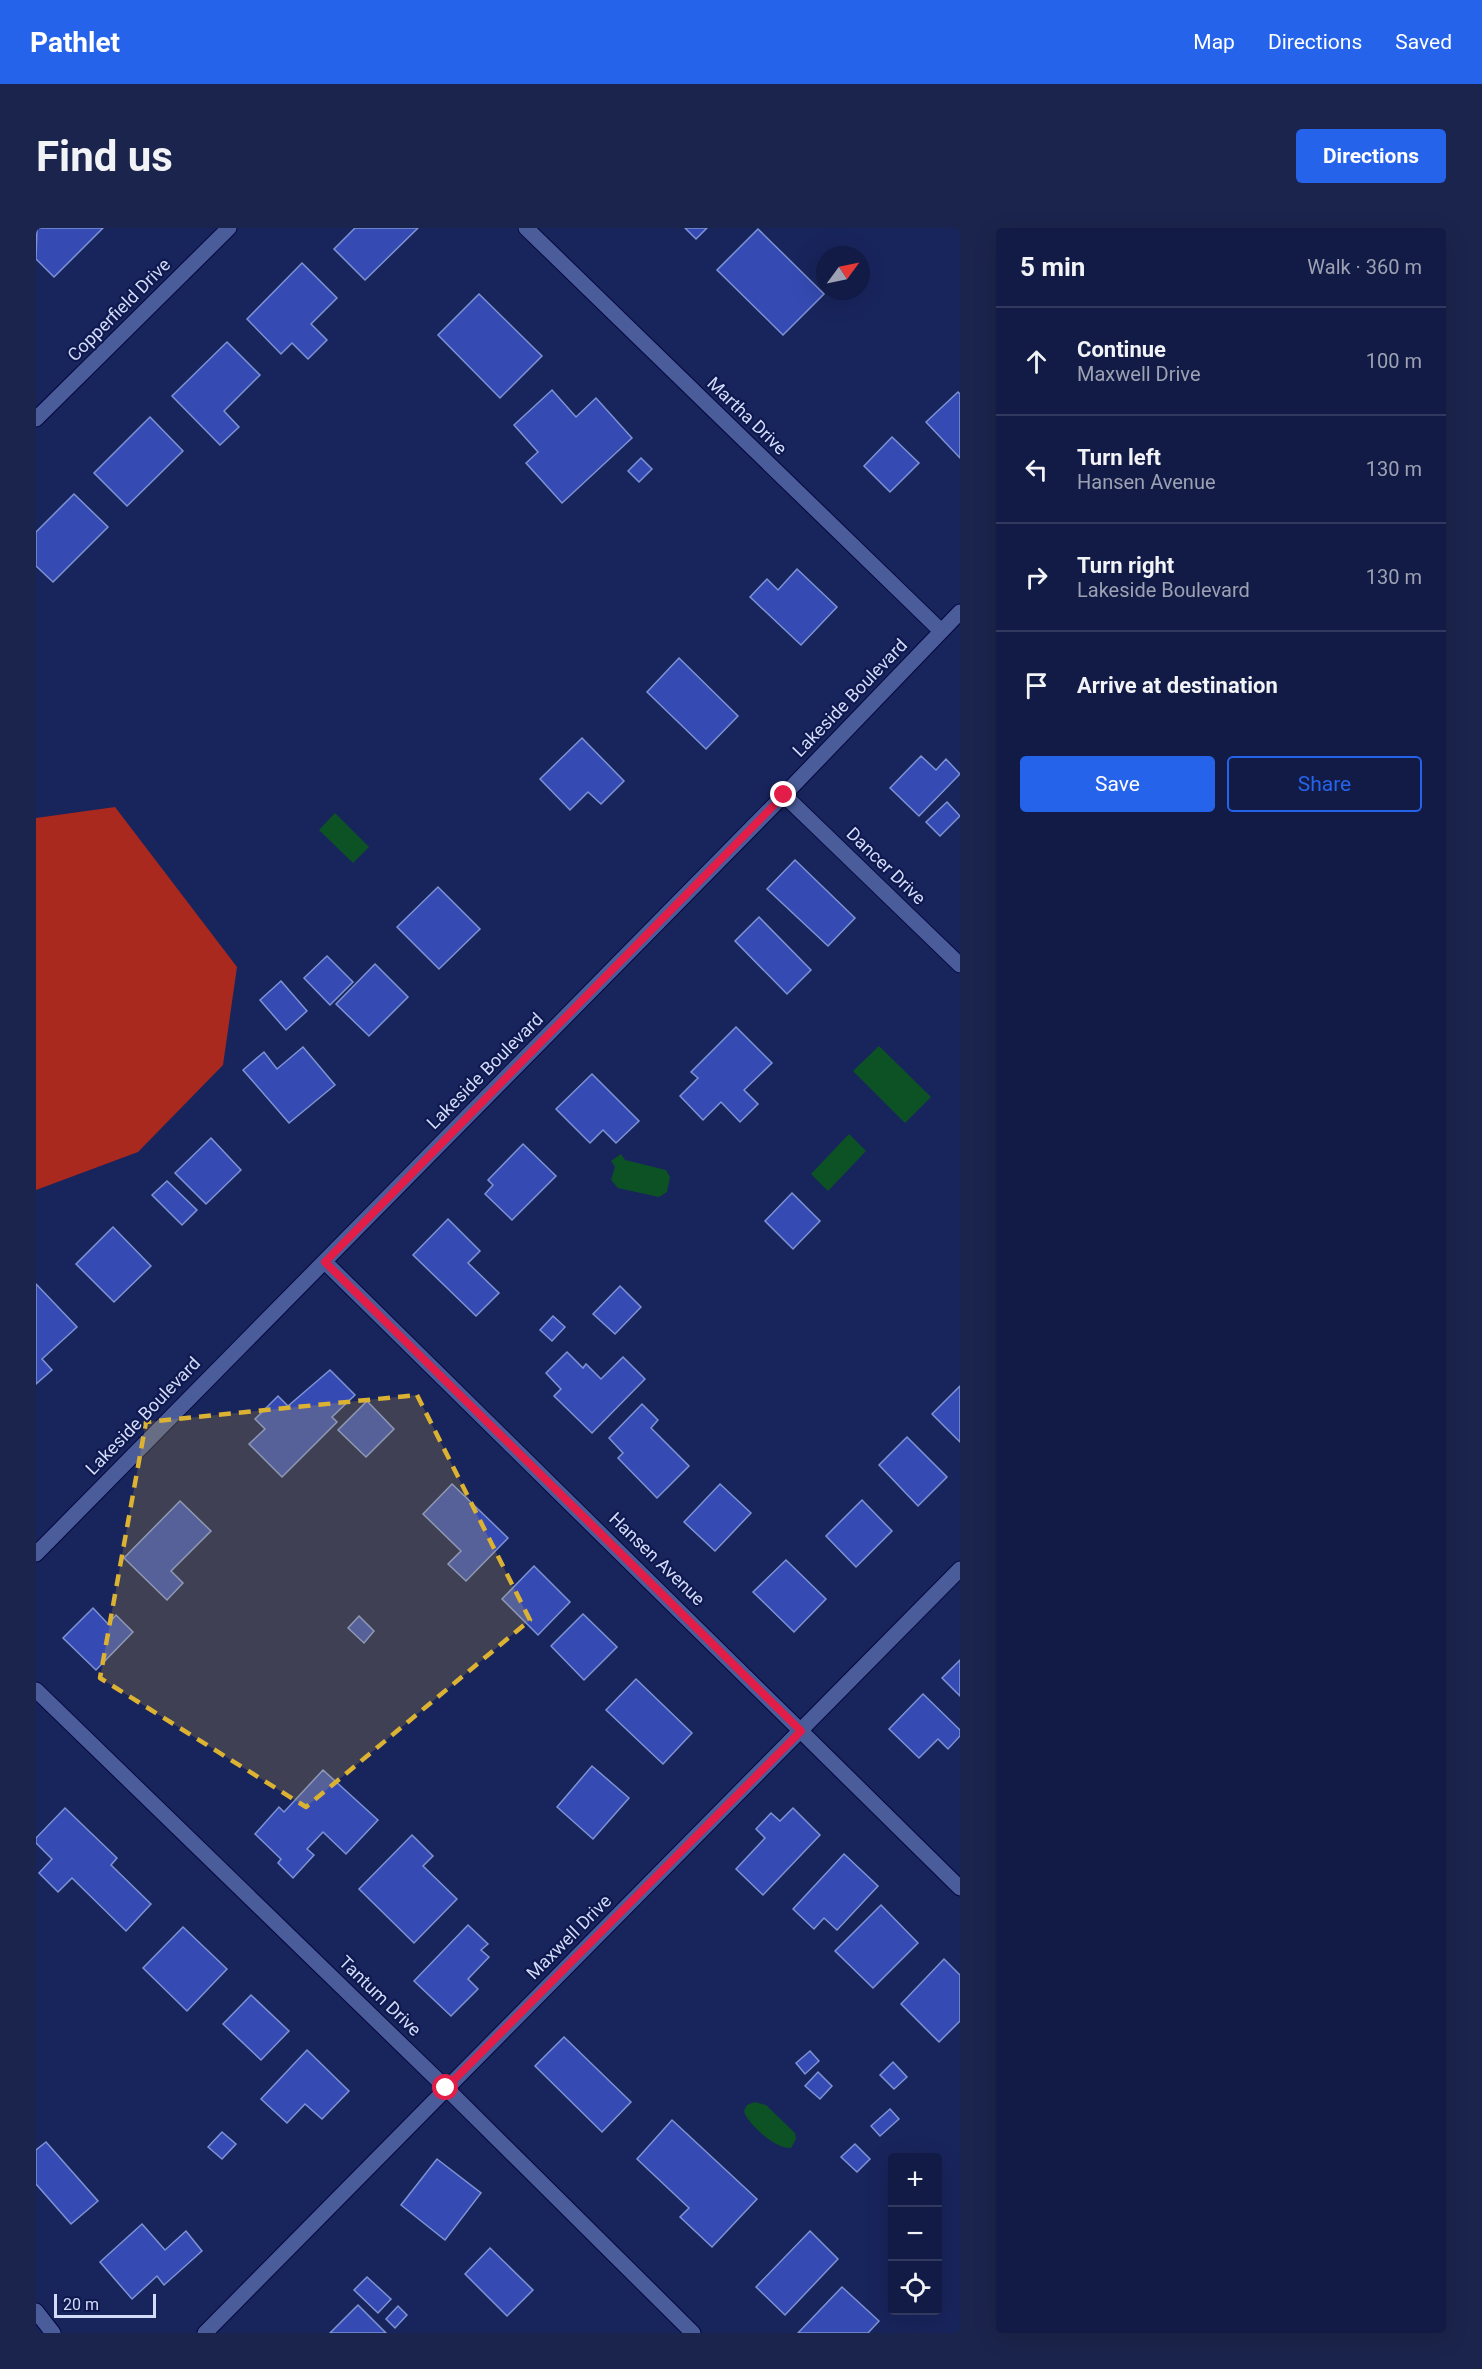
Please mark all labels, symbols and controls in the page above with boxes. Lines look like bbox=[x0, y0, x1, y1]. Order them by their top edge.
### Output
text: Pathlet bbox=[30, 26, 120, 59]
text: Map bbox=[1193, 30, 1235, 54]
text: Directions bbox=[1268, 30, 1362, 54]
text: Saved bbox=[1395, 30, 1452, 54]
button: Directions bbox=[1296, 129, 1446, 183]
text: Find us bbox=[36, 132, 173, 181]
north arrow bbox=[816, 246, 870, 300]
text: 5 min bbox=[1020, 252, 1085, 282]
street label: Copperfield Drive bbox=[63, 254, 174, 365]
text: Walk · 360 m bbox=[1307, 255, 1422, 279]
text: Continue bbox=[1077, 337, 1166, 362]
icon: ahead bbox=[1020, 345, 1053, 378]
text: 100 m bbox=[1366, 349, 1422, 373]
text: Maxwell Drive bbox=[1077, 362, 1201, 386]
street label: Martha Drive bbox=[703, 372, 792, 459]
text: Turn left bbox=[1077, 445, 1161, 470]
icon: left bbox=[1020, 453, 1053, 486]
text: 130 m bbox=[1366, 457, 1422, 481]
text: Hansen Avenue bbox=[1077, 470, 1216, 494]
text: Turn right bbox=[1077, 553, 1174, 578]
icon: right bbox=[1020, 561, 1053, 594]
text: 130 m bbox=[1366, 565, 1422, 589]
text: Lakeside Boulevard bbox=[1077, 578, 1250, 602]
street label: Lakeside Boulevard bbox=[788, 634, 911, 761]
icon: arrive bbox=[1020, 669, 1053, 702]
text: Arrive at destination bbox=[1077, 673, 1278, 698]
button: Save bbox=[1020, 756, 1215, 812]
button: Share bbox=[1227, 756, 1422, 812]
route end bbox=[770, 781, 796, 807]
street label: Dancer Drive bbox=[843, 823, 930, 908]
street label: Lakeside Boulevard bbox=[422, 1008, 547, 1133]
street label: Lakeside Boulevard bbox=[81, 1352, 204, 1479]
street label: Hansen Avenue bbox=[605, 1508, 709, 1610]
street label: Maxwell Drive bbox=[522, 1890, 615, 1983]
street label: Tantum Drive bbox=[335, 1951, 426, 2040]
route start bbox=[432, 2074, 458, 2100]
map controls bbox=[888, 2153, 942, 2315]
button: + bbox=[888, 2153, 942, 2207]
button: − bbox=[888, 2207, 942, 2261]
button: locate bbox=[888, 2261, 942, 2315]
scale bar bbox=[54, 2291, 156, 2318]
text: 20 m bbox=[63, 2295, 99, 2314]

